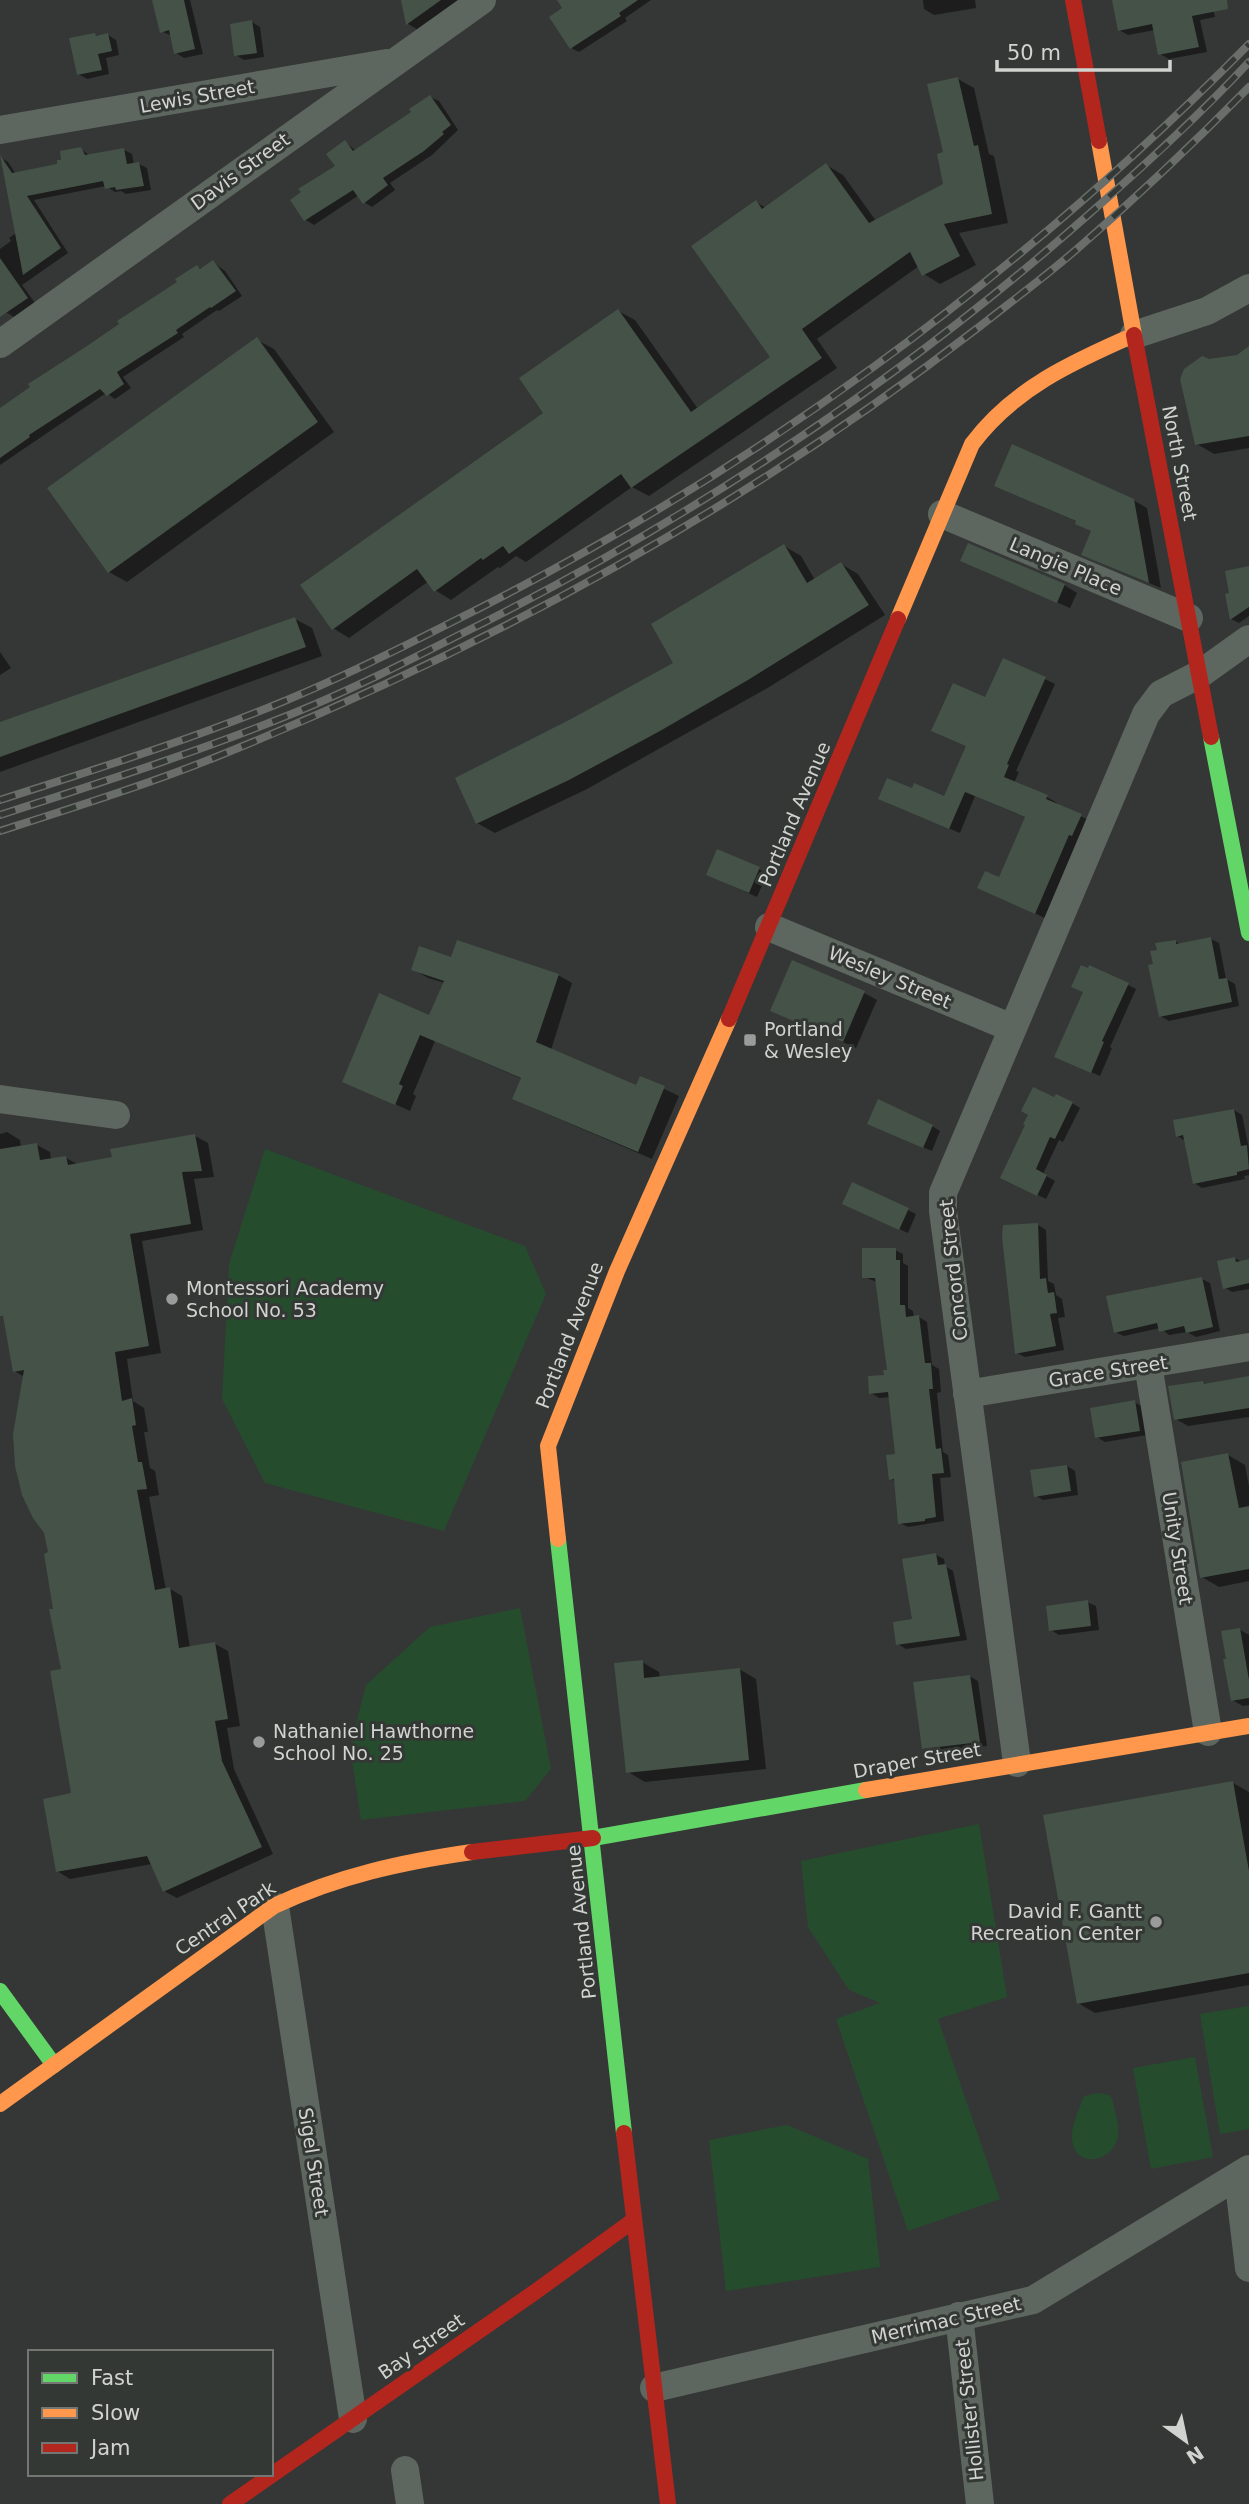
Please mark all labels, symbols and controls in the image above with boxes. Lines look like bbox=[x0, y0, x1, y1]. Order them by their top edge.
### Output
scale bar bbox=[997, 28, 1170, 72]
text: 50 m bbox=[1007, 41, 1061, 65]
street label: Lewis Street bbox=[138, 75, 256, 117]
street label: Davis Street bbox=[186, 128, 294, 214]
street label: North Street bbox=[1158, 404, 1202, 522]
street label: Langie Place bbox=[1007, 532, 1125, 600]
street label: Portland Avenue bbox=[754, 738, 834, 890]
street label: Wesley Street bbox=[825, 941, 955, 1013]
place label: Portland & Wesley bbox=[764, 1018, 852, 1062]
marker: Portland & Wesley bbox=[742, 1032, 758, 1048]
street label: Concord Street bbox=[935, 1198, 971, 1342]
street label: Portland Avenue bbox=[531, 1259, 607, 1411]
place label: Montessori Academy School No. 53 bbox=[186, 1277, 384, 1321]
marker: Montessori Academy School No. 53 bbox=[164, 1291, 180, 1307]
street label: Grace Street bbox=[1047, 1351, 1169, 1391]
street label: Unity Street bbox=[1158, 1490, 1198, 1606]
place label: Nathaniel Hawthorne School No. 25 bbox=[273, 1720, 474, 1764]
marker: Nathaniel Hawthorne School No. 25 bbox=[251, 1734, 267, 1750]
street label: Draper Street bbox=[851, 1738, 983, 1782]
street label: Portland Avenue bbox=[562, 1844, 600, 2000]
street label: Central Park bbox=[171, 1876, 279, 1960]
place label: David F. Gantt Recreation Center bbox=[970, 1900, 1142, 1944]
marker: David F. Gantt Recreation Center bbox=[1148, 1914, 1164, 1930]
street label: Sigel Street bbox=[295, 2106, 333, 2218]
street label: Merrimac Street bbox=[869, 2292, 1023, 2348]
street label: Bay Street bbox=[374, 2308, 468, 2384]
street label: Hollister Street bbox=[951, 2338, 987, 2482]
legend bbox=[28, 2350, 273, 2476]
text: Fast bbox=[91, 2366, 133, 2390]
text: Slow bbox=[91, 2401, 140, 2425]
north arrow bbox=[1151, 2406, 1221, 2476]
text: Jam bbox=[89, 2436, 131, 2460]
text: N bbox=[1183, 2442, 1208, 2469]

